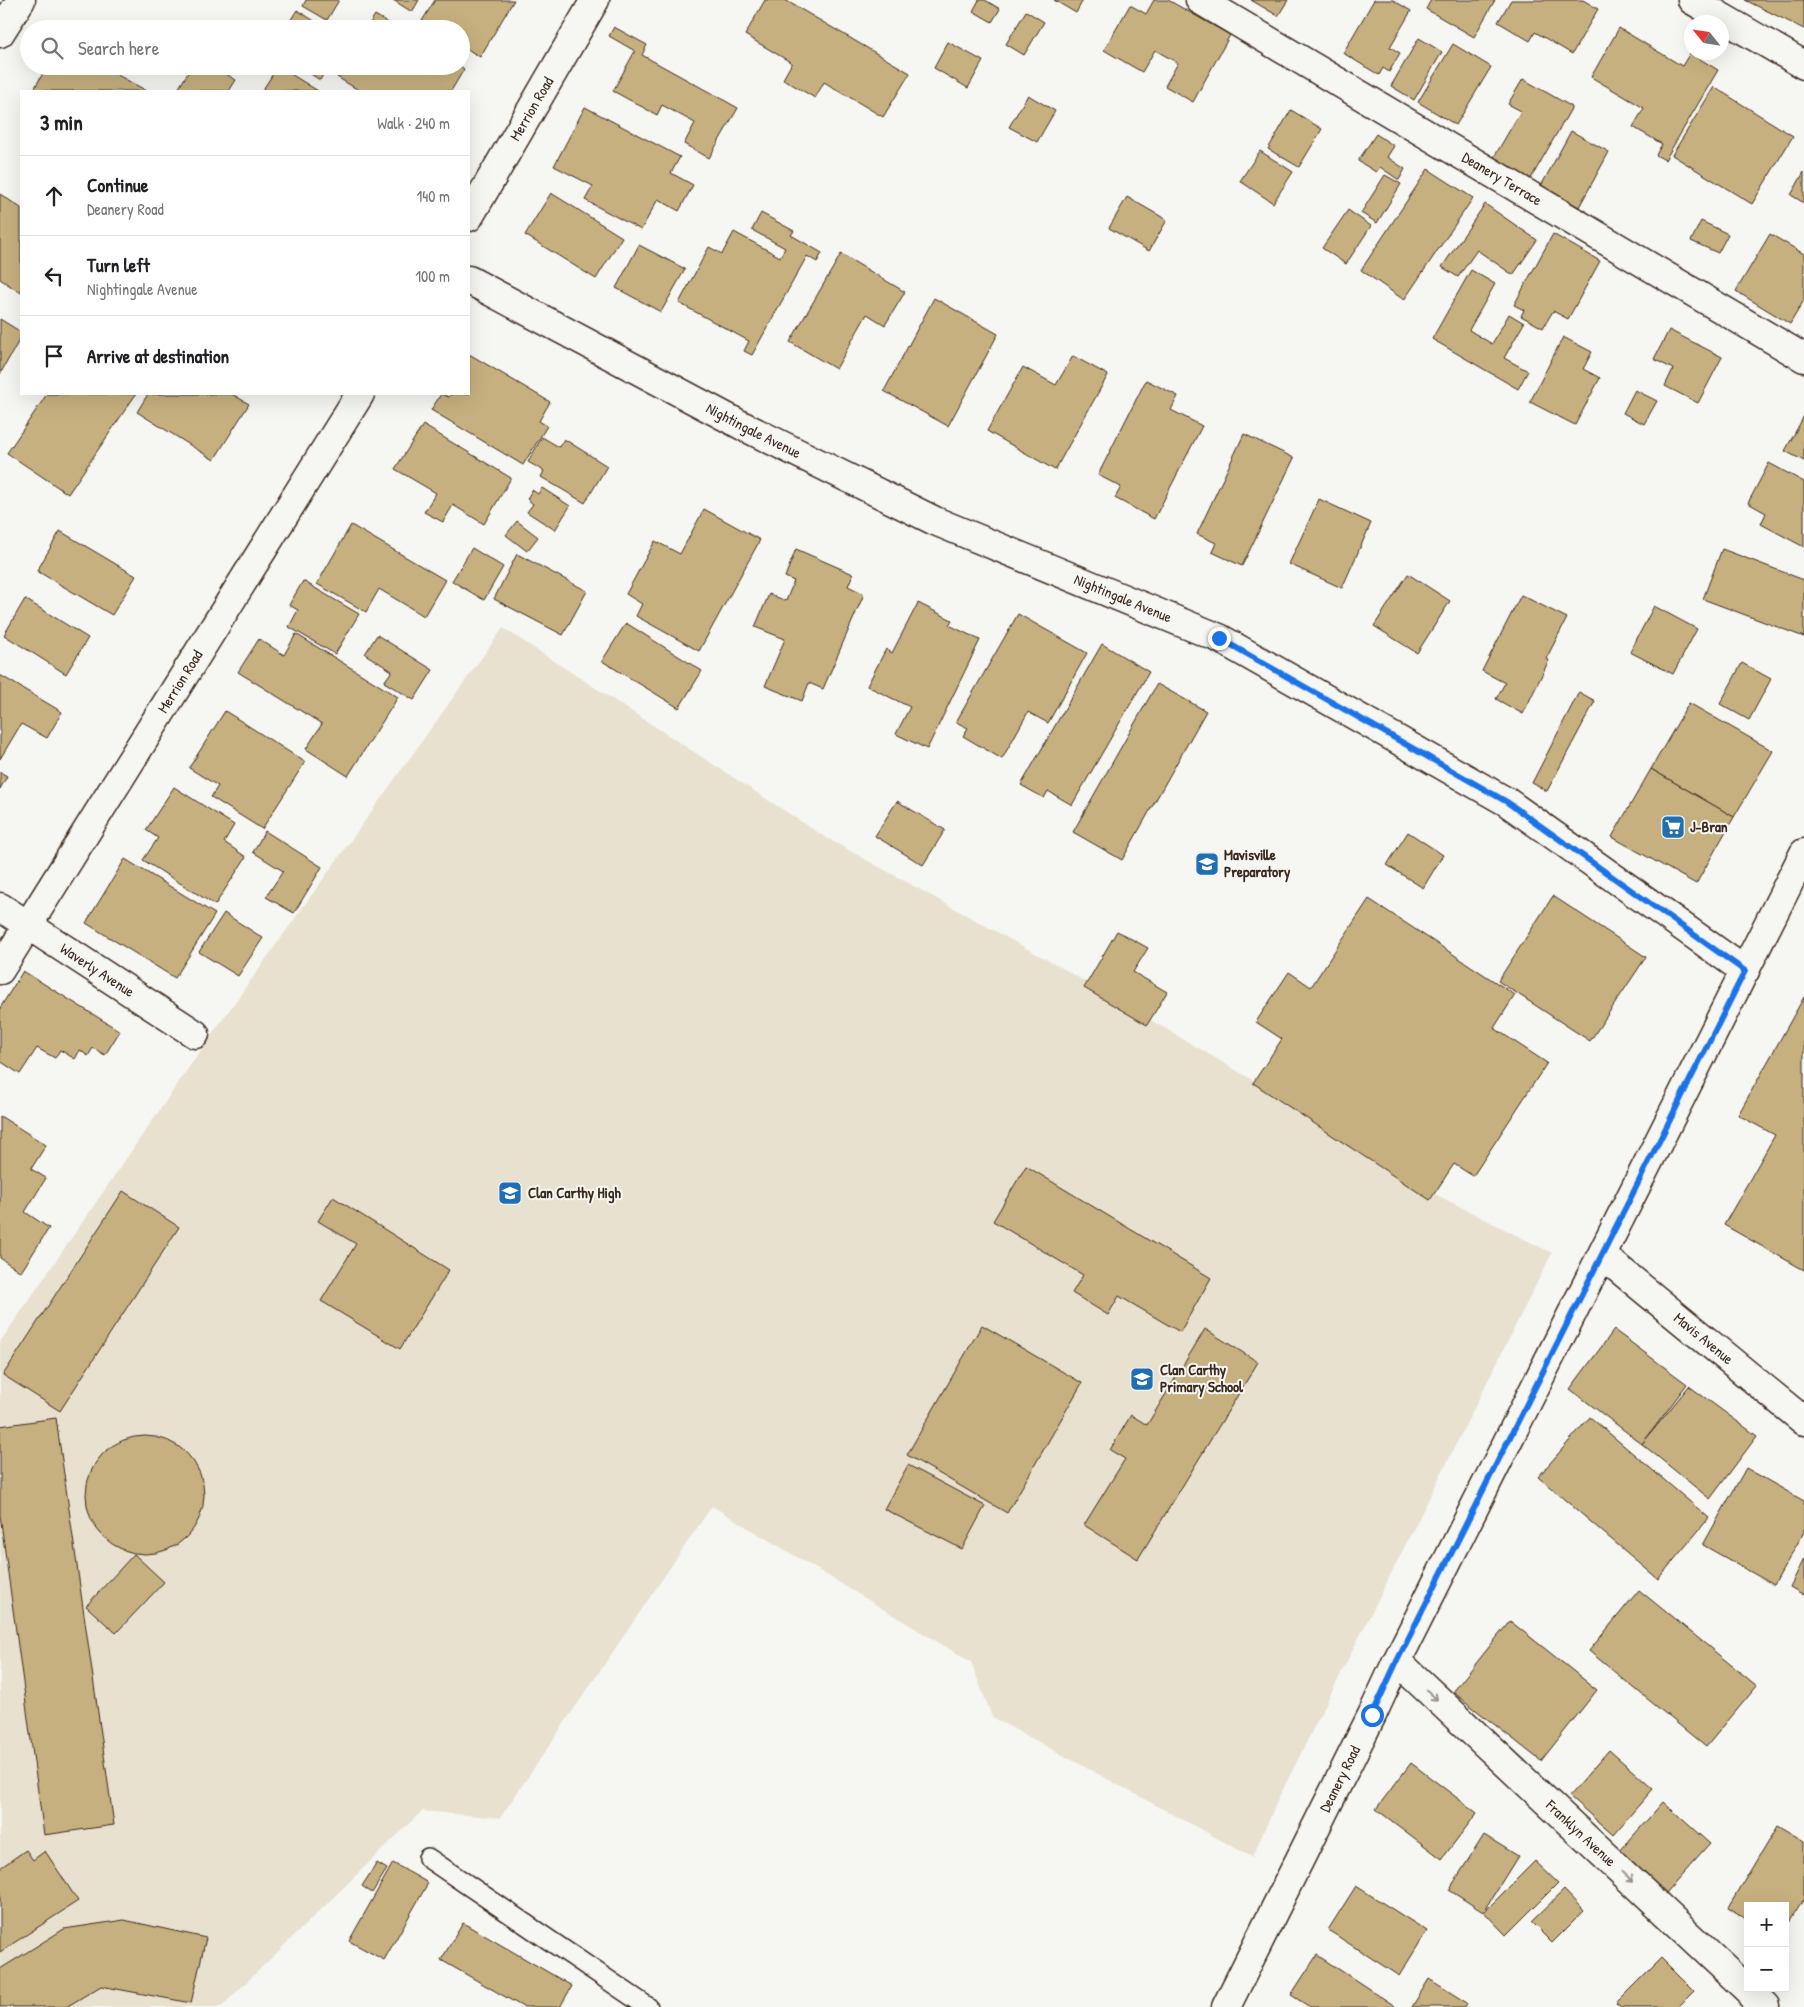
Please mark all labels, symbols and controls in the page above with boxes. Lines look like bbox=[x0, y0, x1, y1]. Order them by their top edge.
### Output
north arrow bbox=[1684, 15, 1729, 60]
search box bbox=[20, 20, 470, 75]
icon: search bbox=[38, 34, 66, 62]
text: Search here bbox=[78, 35, 159, 61]
street label: Merrion Road bbox=[504, 73, 558, 145]
text: 3 min bbox=[40, 108, 83, 137]
text: Walk · 240 m bbox=[377, 112, 450, 134]
street label: Deanery Terrace bbox=[1458, 147, 1546, 210]
text: Continue bbox=[87, 172, 148, 198]
icon: ahead bbox=[40, 182, 68, 210]
text: 140 m bbox=[416, 185, 450, 207]
text: Deanery Road bbox=[87, 198, 164, 220]
text: Turn left bbox=[87, 252, 150, 278]
icon: left bbox=[40, 262, 68, 290]
text: 100 m bbox=[415, 265, 450, 287]
text: Nightingale Avenue bbox=[87, 278, 198, 300]
icon: arrive bbox=[40, 342, 68, 370]
text: Arrive at destination bbox=[87, 343, 229, 369]
street label: Nightingale Avenue bbox=[703, 397, 805, 463]
street label: Nightingale Avenue bbox=[1071, 569, 1175, 627]
route end bbox=[1208, 627, 1231, 650]
street label: Merrion Road bbox=[152, 646, 208, 717]
supermarket icon: J-Bran bbox=[1660, 814, 1686, 840]
place label: J-Bran bbox=[1690, 816, 1728, 837]
place label: Mavisville Preparatory bbox=[1224, 844, 1291, 883]
school or university icon: Mavisville Preparatory bbox=[1194, 851, 1220, 877]
street label: Waverly Avenue bbox=[56, 938, 139, 1002]
school or university icon: Clan Carthy High bbox=[497, 1180, 523, 1206]
place label: Clan Carthy High bbox=[528, 1182, 622, 1204]
street label: Mavis Avenue bbox=[1669, 1307, 1738, 1369]
place label: Clan Carthy Primary School bbox=[1160, 1359, 1244, 1398]
school or university icon: Clan Carthy Primary School bbox=[1129, 1366, 1155, 1392]
one-way arrow bbox=[1426, 1689, 1439, 1701]
route start bbox=[1361, 1704, 1384, 1727]
street label: Deanery Road bbox=[1314, 1742, 1365, 1816]
street label: Franklyn Avenue bbox=[1541, 1794, 1621, 1871]
one-way arrow bbox=[1621, 1871, 1634, 1883]
map controls bbox=[1744, 1902, 1789, 1992]
button: + bbox=[1744, 1902, 1789, 1947]
button: − bbox=[1744, 1947, 1789, 1992]

